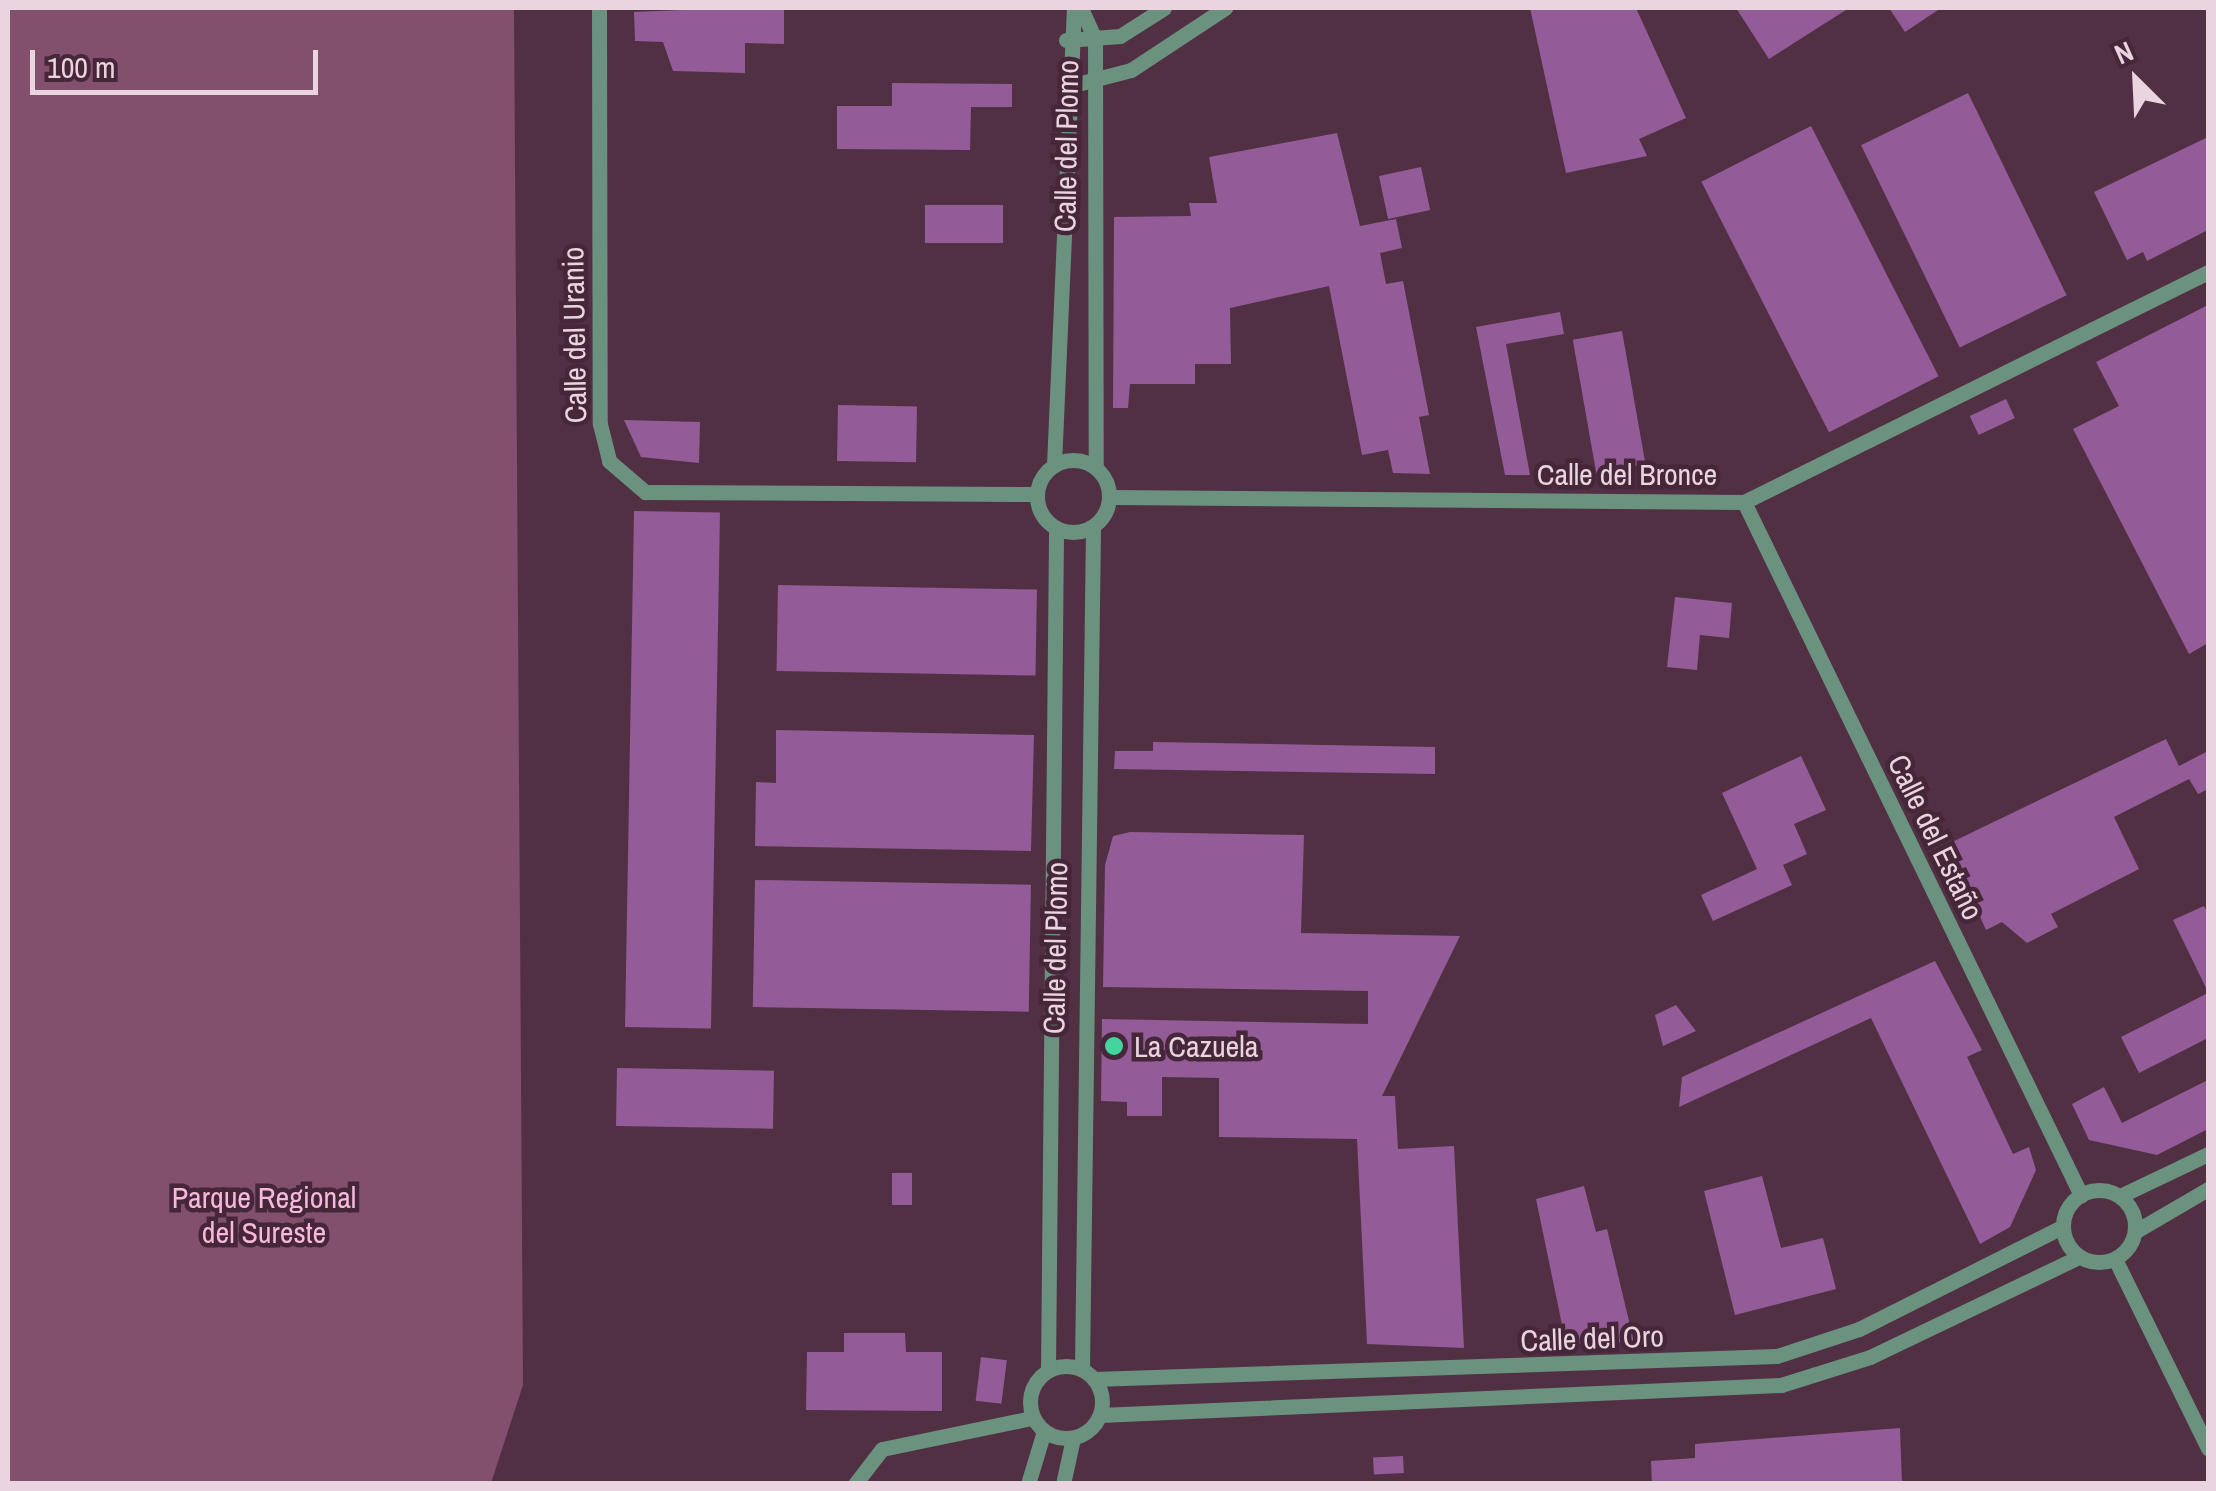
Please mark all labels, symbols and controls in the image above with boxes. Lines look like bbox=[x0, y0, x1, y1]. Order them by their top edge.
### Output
scale bar bbox=[35, 30, 322, 92]
north arrow bbox=[2086, 30, 2186, 130]
text: N bbox=[2108, 32, 2139, 73]
text: 100 m bbox=[47, 47, 115, 87]
street label: Calle del Plomo bbox=[1046, 60, 1086, 232]
street label: Calle del Uranio bbox=[554, 247, 594, 423]
street label: Calle del Bronce bbox=[1537, 456, 1717, 492]
street label: Calle del Estaño bbox=[1881, 749, 1991, 925]
street label: Calle del Plomo bbox=[1035, 862, 1075, 1034]
place label: La Cazuela bbox=[1134, 1028, 1258, 1064]
marker: La Cazuela bbox=[1103, 1035, 1125, 1057]
park label: Parque Regional del Sureste bbox=[172, 1179, 356, 1250]
street label: Calle del Oro bbox=[1520, 1318, 1664, 1358]

